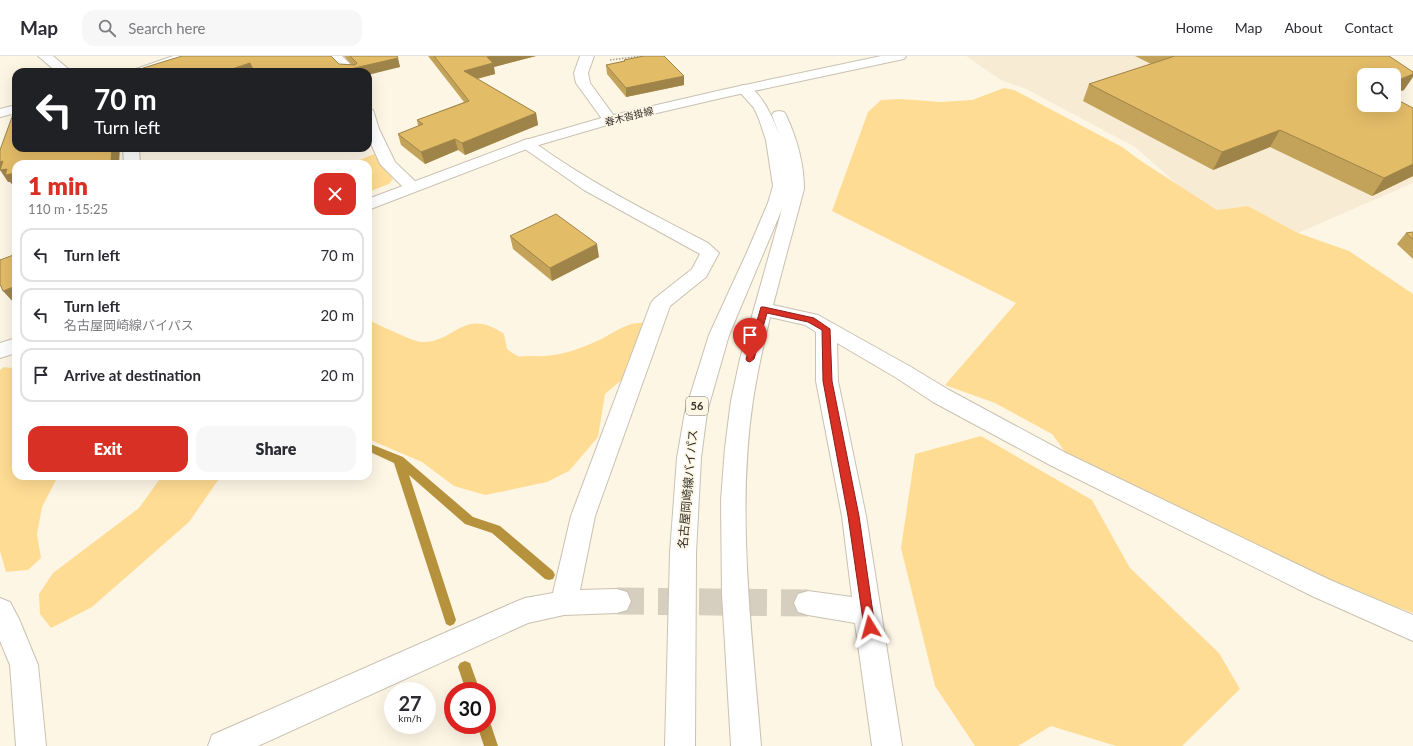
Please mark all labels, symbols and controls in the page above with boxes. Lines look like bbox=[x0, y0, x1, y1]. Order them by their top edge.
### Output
search box bbox=[82, 10, 362, 46]
text: Map bbox=[20, 16, 58, 39]
icon: search bbox=[96, 17, 118, 39]
text: Search here bbox=[128, 19, 206, 37]
text: Home bbox=[1175, 19, 1213, 36]
text: Map bbox=[1235, 19, 1262, 36]
text: About bbox=[1284, 19, 1322, 36]
text: Contact bbox=[1344, 19, 1393, 36]
map controls bbox=[1357, 68, 1401, 112]
button: search bbox=[1357, 68, 1401, 112]
text: 70 m bbox=[94, 82, 157, 116]
icon: left bbox=[28, 84, 80, 136]
street label: 春木沓掛線 bbox=[603, 104, 655, 128]
text: Turn left bbox=[94, 116, 160, 138]
text: 1 min bbox=[28, 171, 88, 200]
button: close bbox=[314, 173, 356, 215]
text: 110 m · 15:25 bbox=[28, 201, 108, 217]
icon: left bbox=[30, 244, 52, 266]
text: Turn left bbox=[64, 246, 120, 264]
text: 70 m bbox=[320, 246, 354, 264]
text: Turn left bbox=[64, 297, 120, 315]
icon: left bbox=[30, 304, 52, 326]
text: 20 m bbox=[320, 306, 354, 324]
text: 名古屋岡崎線バイパス bbox=[64, 317, 194, 333]
pin bbox=[733, 318, 767, 359]
icon: arrive bbox=[739, 324, 761, 346]
icon: arrive bbox=[30, 364, 52, 386]
text: Arrive at destination bbox=[64, 366, 201, 384]
text: 20 m bbox=[320, 366, 354, 384]
road number: 56 bbox=[686, 397, 708, 415]
button: Exit bbox=[28, 426, 188, 472]
button: Share bbox=[196, 426, 356, 472]
street label: 名古屋岡崎線バイパス bbox=[675, 429, 700, 549]
position arrow bbox=[849, 606, 891, 648]
speed limit sign: 30 bbox=[444, 682, 496, 734]
text: 27 bbox=[398, 691, 422, 715]
text: km/h bbox=[398, 712, 422, 724]

